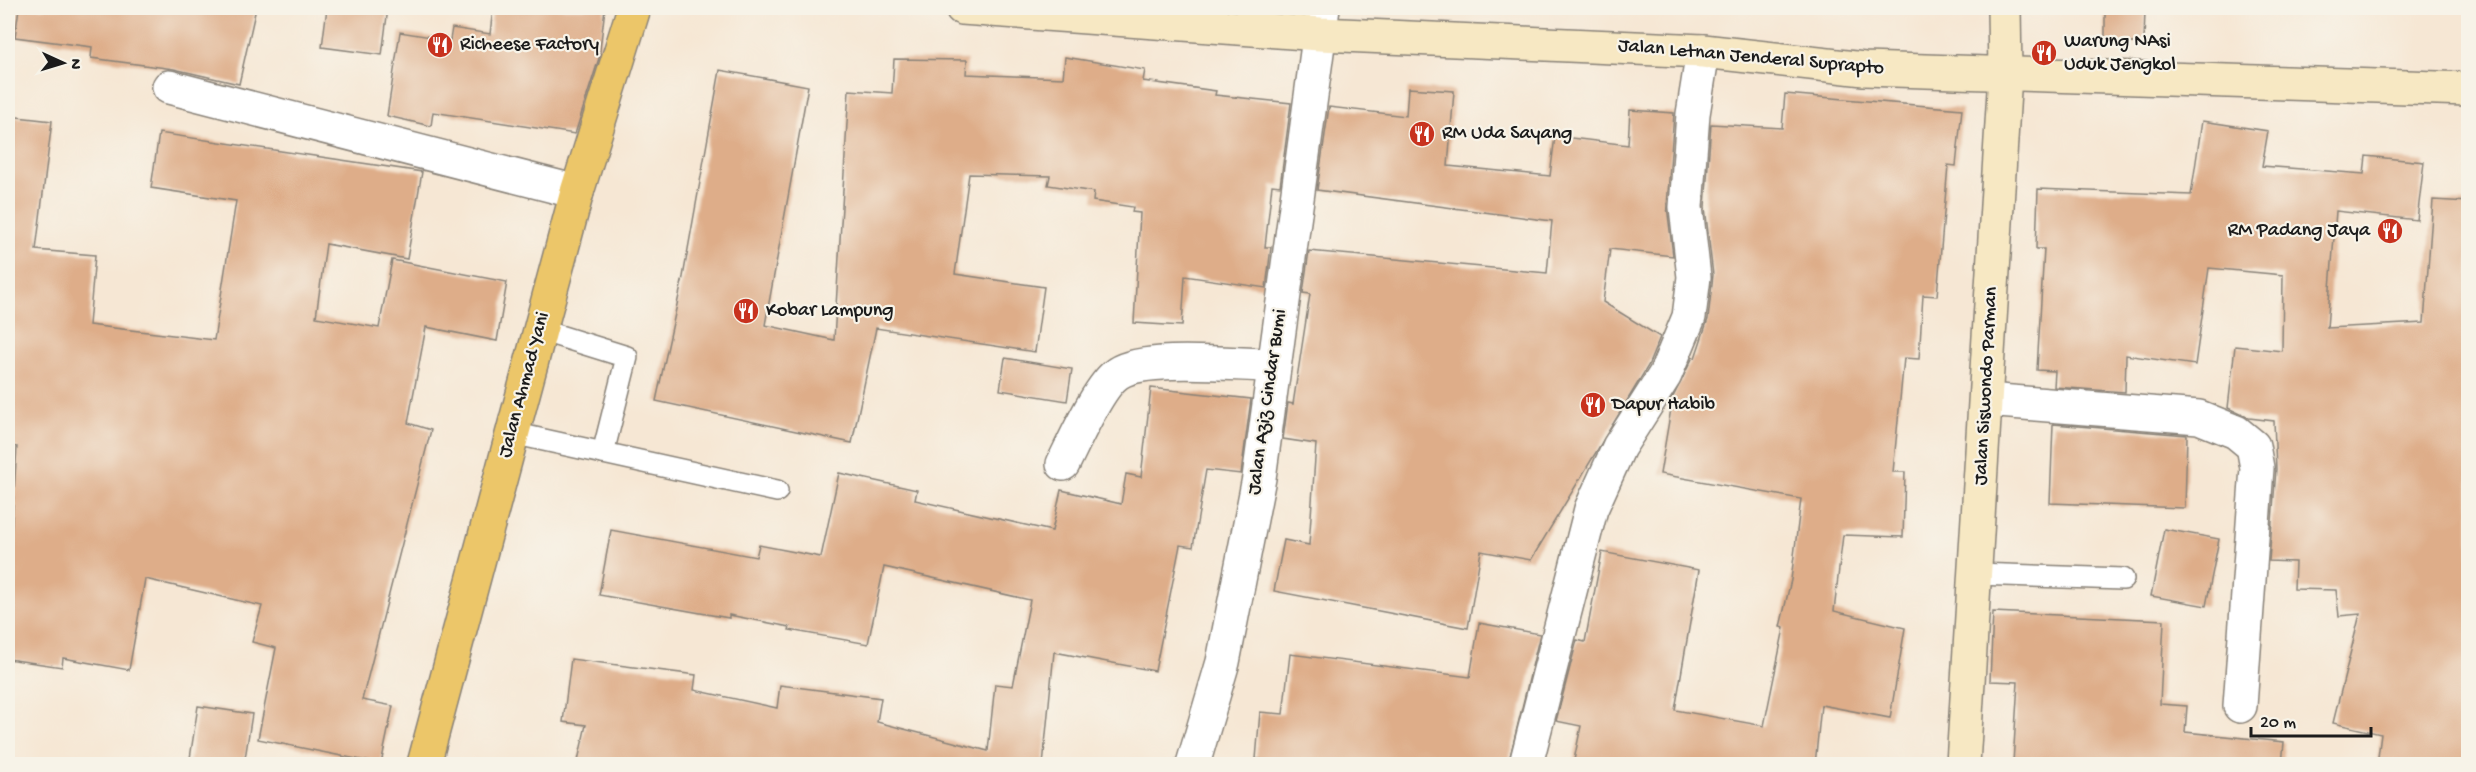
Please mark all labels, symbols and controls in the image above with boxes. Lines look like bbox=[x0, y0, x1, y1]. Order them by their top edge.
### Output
restaurant icon: Richeese Factory bbox=[425, 30, 455, 60]
place label: Warung NAsi Uduk Jengkol bbox=[2064, 31, 2176, 77]
north arrow bbox=[33, 33, 93, 93]
place label: Richeese Factory bbox=[460, 34, 599, 57]
street label: Jalan Letnan Jenderal Suprapto bbox=[1617, 35, 1885, 81]
restaurant icon: Warung NAsi Uduk Jengkol bbox=[2029, 38, 2059, 68]
text: N bbox=[65, 58, 84, 70]
restaurant icon: RM Uda Sayang bbox=[1407, 119, 1437, 149]
place label: RM Uda Sayang bbox=[1442, 123, 1572, 146]
restaurant icon: RM Padang Jaya bbox=[2375, 216, 2405, 246]
place label: RM Padang Jaya bbox=[2228, 220, 2371, 243]
street label: Jalan Siswondo Parman bbox=[1970, 286, 2004, 486]
restaurant icon: Kobar Lampung bbox=[731, 296, 761, 326]
place label: Kobar Lampung bbox=[766, 300, 894, 323]
street label: Jalan Aziz Cindar Bumi bbox=[1244, 308, 1292, 496]
street label: Jalan Ahmad Yani bbox=[494, 310, 556, 460]
restaurant icon: Dapur Habib bbox=[1578, 390, 1608, 420]
place label: Dapur Habib bbox=[1610, 394, 1716, 417]
scale bar bbox=[2251, 700, 2371, 738]
text: 20 m bbox=[2260, 713, 2296, 734]

